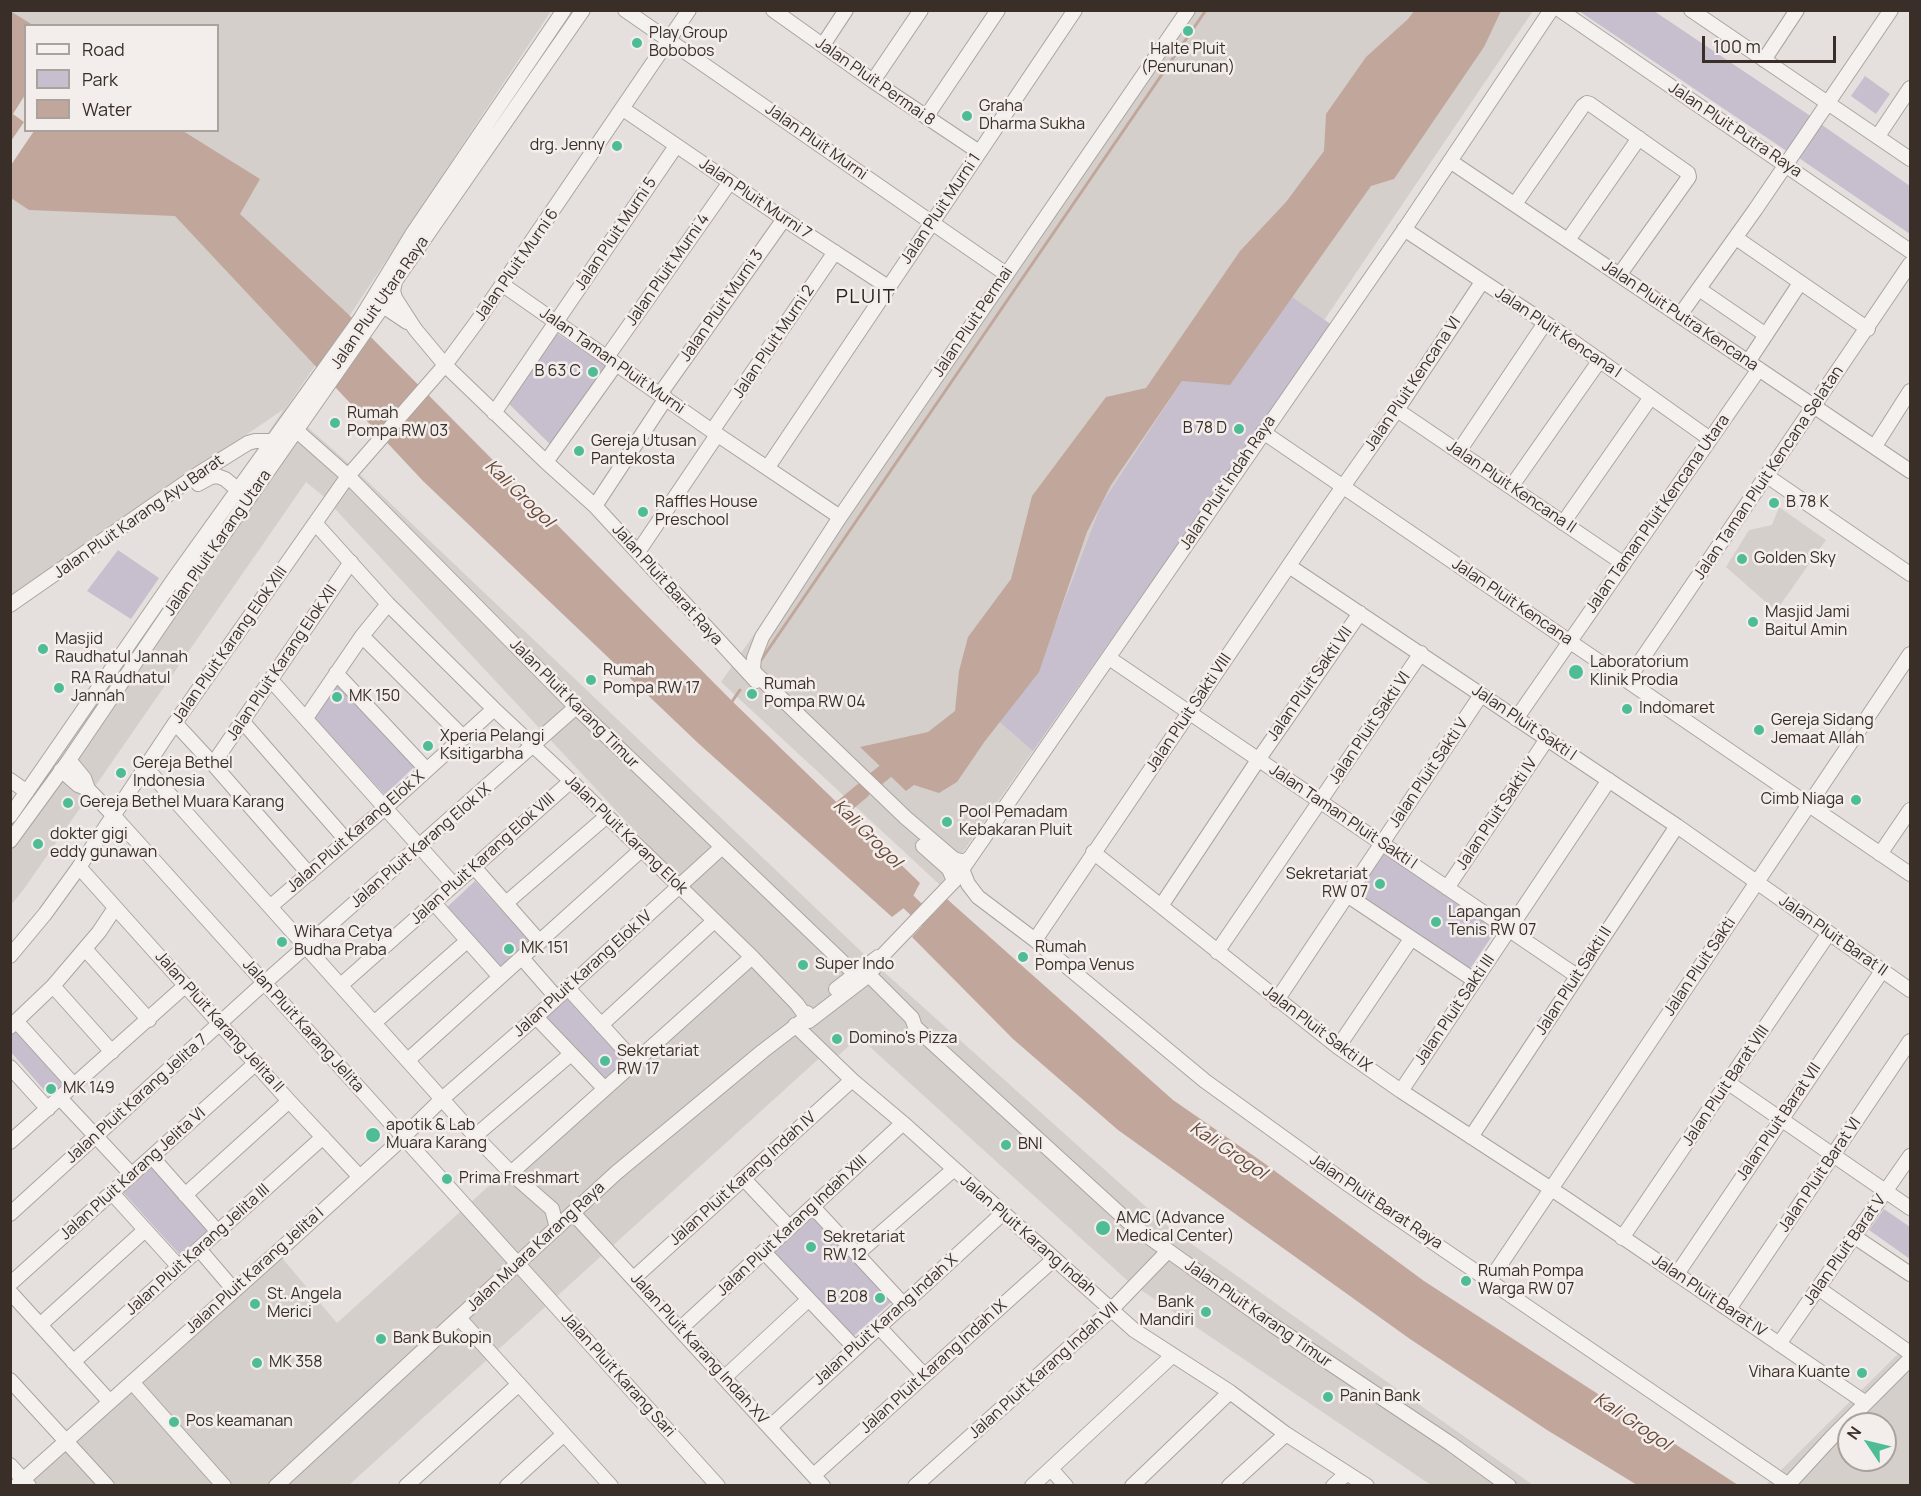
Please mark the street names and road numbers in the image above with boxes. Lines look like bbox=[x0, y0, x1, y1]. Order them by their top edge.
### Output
street label: Jalan Pluit Permai 8 bbox=[812, 34, 938, 130]
street label: Jalan Pluit Putra Raya bbox=[1665, 78, 1805, 182]
street label: Jalan Pluit Murni bbox=[761, 100, 871, 184]
street label: Jalan Pluit Murni 1 bbox=[897, 150, 985, 268]
street label: Jalan Pluit Murni 7 bbox=[695, 154, 815, 244]
street label: Jalan Pluit Murni 5 bbox=[571, 174, 661, 294]
street label: Jalan Pluit Murni 6 bbox=[471, 205, 563, 325]
street label: Jalan Pluit Murni 4 bbox=[622, 210, 714, 330]
street label: Jalan Pluit Utara Raya bbox=[327, 233, 433, 373]
street label: Jalan Pluit Murni 3 bbox=[676, 246, 768, 366]
street label: Jalan Pluit Putra Kencana bbox=[1598, 256, 1762, 376]
street label: Jalan Pluit Permai bbox=[929, 263, 1017, 381]
street label: Jalan Pluit Murni 2 bbox=[729, 282, 819, 402]
street label: Jalan Pluit Kencana I bbox=[1491, 284, 1625, 382]
street label: Jalan Taman Pluit Murni bbox=[536, 304, 688, 418]
street label: Jalan Pluit Kencana VI bbox=[1361, 313, 1465, 455]
street label: Jalan Taman Pluit Kencana Selatan bbox=[1690, 362, 1848, 584]
street label: Jalan Taman Pluit Kencana Utara bbox=[1582, 411, 1734, 617]
street label: Jalan Pluit Indah Raya bbox=[1176, 412, 1280, 554]
street label: Jalan Pluit Kencana II bbox=[1443, 437, 1579, 537]
street label: Jalan Pluit Karang Ayu Barat bbox=[50, 451, 228, 583]
street label: Jalan Pluit Karang Utara bbox=[160, 466, 276, 620]
street label: Jalan Pluit Barat Raya bbox=[608, 521, 726, 649]
street label: Jalan Pluit Kencana bbox=[1448, 555, 1576, 649]
street label: Jalan Pluit Karang Elok XIII bbox=[168, 563, 292, 727]
street label: Jalan Pluit Karang Elok XII bbox=[223, 582, 341, 744]
street label: Jalan Pluit Sakti VII bbox=[1263, 623, 1357, 745]
street label: Jalan Pluit Karang Timur bbox=[505, 635, 643, 773]
street label: Jalan Pluit Sakti VIII bbox=[1142, 650, 1236, 776]
street label: Jalan Pluit Sakti VI bbox=[1325, 668, 1415, 788]
street label: Jalan Pluit Sakti I bbox=[1468, 681, 1580, 765]
street label: Jalan Pluit Sakti V bbox=[1385, 715, 1473, 831]
street label: Jalan Pluit Sakti IV bbox=[1452, 754, 1542, 874]
street label: Jalan Taman Pluit Sakti I bbox=[1265, 760, 1421, 874]
street label: Jalan Pluit Karang Elok X bbox=[283, 767, 429, 897]
street label: Jalan Pluit Karang Elok bbox=[561, 771, 691, 899]
street label: Jalan Pluit Karang Elok IX bbox=[347, 780, 495, 912]
street label: Jalan Pluit Karang Elok VIII bbox=[407, 789, 559, 929]
street label: Jalan Pluit Barat II bbox=[1775, 891, 1891, 981]
street label: Jalan Pluit Karang Elok IV bbox=[510, 907, 656, 1041]
street label: Jalan Pluit Sakti bbox=[1660, 914, 1740, 1020]
street label: Jalan Pluit Sakti II bbox=[1532, 923, 1616, 1039]
street label: Jalan Pluit Karang Jelita II bbox=[151, 948, 287, 1096]
street label: Jalan Pluit Sakti III bbox=[1411, 951, 1499, 1069]
street label: Jalan Pluit Karang Jelita bbox=[238, 956, 368, 1096]
street label: Jalan Pluit Sakti IX bbox=[1259, 982, 1375, 1076]
street label: Jalan Pluit Barat VIII bbox=[1679, 1022, 1773, 1150]
street label: Jalan Pluit Karang Jelita 7 bbox=[62, 1030, 212, 1168]
street label: Jalan Pluit Barat VII bbox=[1733, 1060, 1825, 1184]
street label: Jalan Pluit Karang Jelita VI bbox=[56, 1104, 210, 1244]
street label: Jalan Pluit Karang Indah IV bbox=[666, 1108, 820, 1250]
street label: Jalan Pluit Barat VI bbox=[1775, 1114, 1865, 1236]
street label: Jalan Pluit Barat Raya bbox=[1306, 1150, 1446, 1254]
street label: Jalan Pluit Karang Indah XIII bbox=[713, 1151, 871, 1301]
street label: Jalan Pluit Karang Indah bbox=[956, 1172, 1100, 1300]
street label: Jalan Muara Karang Raya bbox=[463, 1178, 609, 1316]
street label: Jalan Pluit Karang Jelita III bbox=[122, 1180, 274, 1320]
street label: Jalan Pluit Barat V bbox=[1800, 1191, 1890, 1309]
street label: Jalan Pluit Karang Jelita I bbox=[182, 1204, 328, 1338]
street label: Jalan Pluit Karang Indah X bbox=[810, 1250, 962, 1390]
street label: Jalan Pluit Barat IV bbox=[1648, 1251, 1770, 1341]
street label: Jalan Pluit Karang Timur bbox=[1181, 1256, 1335, 1372]
street label: Jalan Pluit Karang Indah XV bbox=[626, 1270, 772, 1428]
street label: Jalan Pluit Karang Indah IX bbox=[857, 1296, 1011, 1438]
street label: Jalan Pluit Karang Indah VII bbox=[965, 1299, 1123, 1443]
street label: Jalan Pluit Karang Sari bbox=[557, 1309, 679, 1441]

